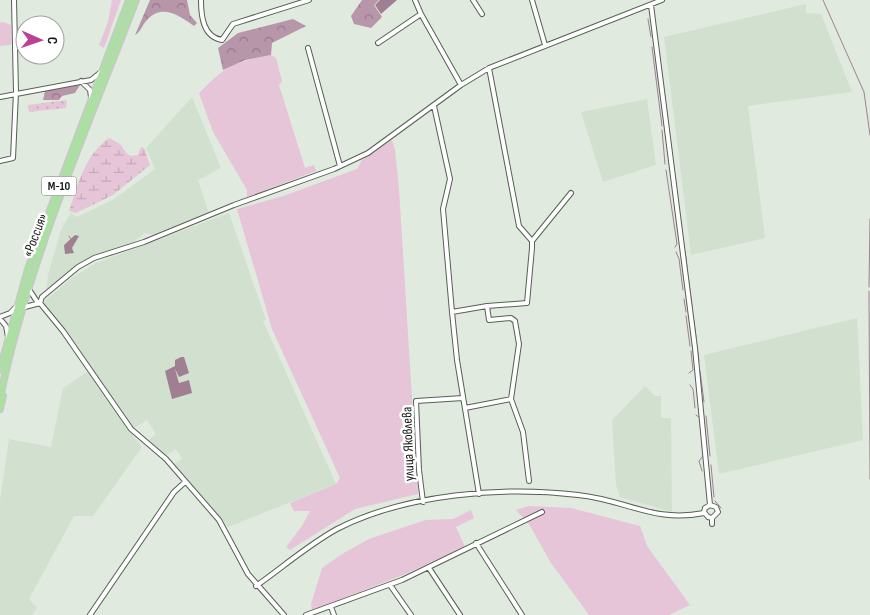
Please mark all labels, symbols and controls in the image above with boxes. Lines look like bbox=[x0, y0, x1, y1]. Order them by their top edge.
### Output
north arrow bbox=[15, 15, 65, 65]
text: С bbox=[44, 37, 61, 44]
road number: М-10 bbox=[42, 177, 76, 196]
street label: «Россия» bbox=[19, 211, 51, 259]
street label: улица Яковлева bbox=[398, 406, 418, 482]

